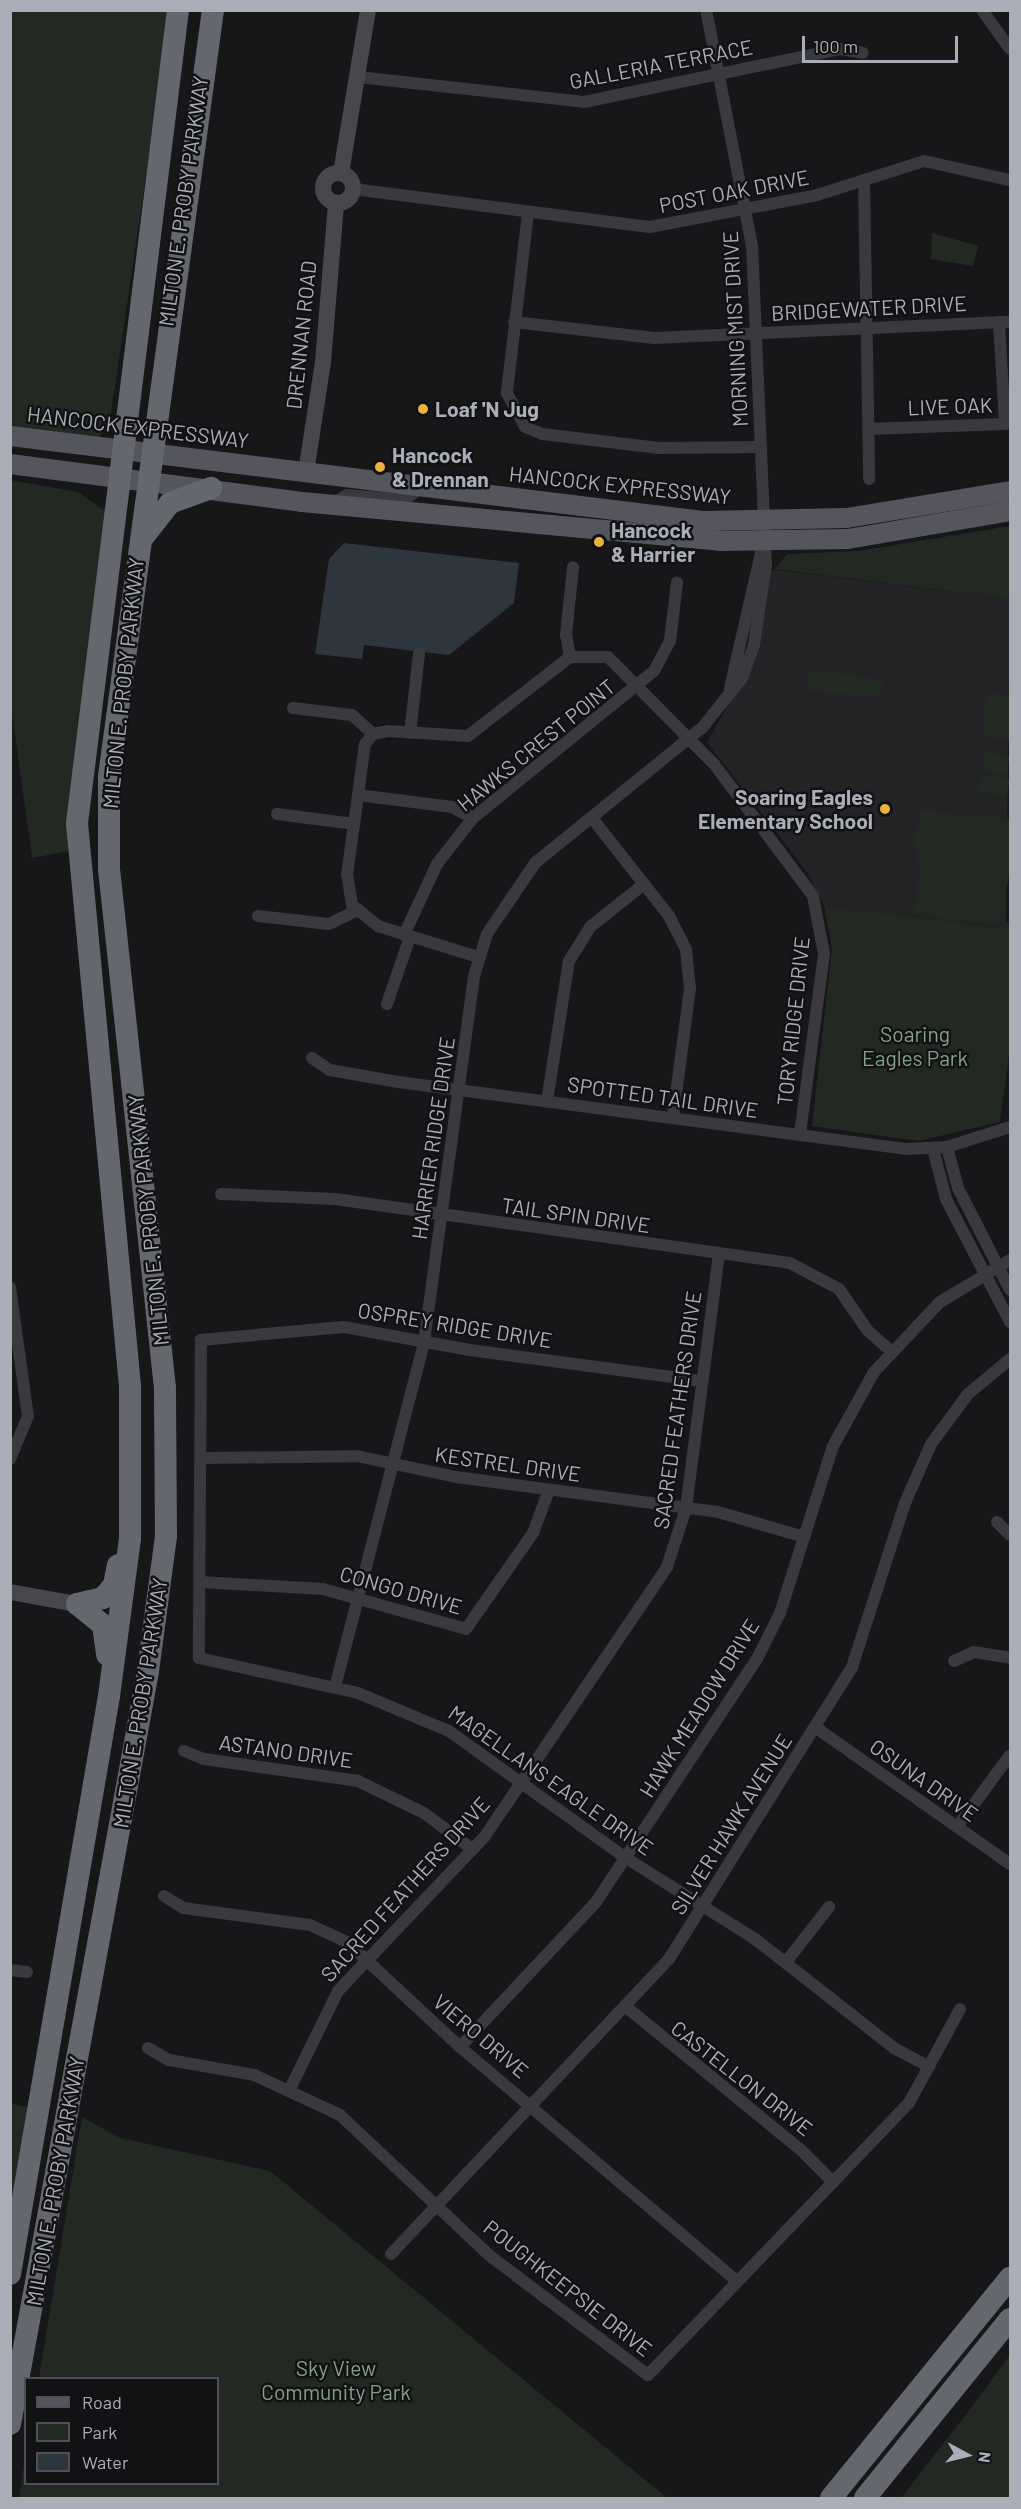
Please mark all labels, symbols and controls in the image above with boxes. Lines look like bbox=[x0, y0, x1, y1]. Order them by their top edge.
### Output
scale bar bbox=[805, 24, 961, 62]
street label: GALLERIA TERRACE bbox=[567, 34, 755, 94]
text: 100 m bbox=[813, 35, 858, 57]
street label: MILTON E. PROBY PARKWAY bbox=[153, 74, 213, 328]
street label: POST OAK DRIVE bbox=[657, 164, 811, 218]
street label: MORNING MIST DRIVE bbox=[717, 230, 753, 428]
street label: DRENNAN ROAD bbox=[281, 259, 321, 411]
street label: BRIDGEWATER DRIVE bbox=[771, 290, 967, 326]
street label: LIVE OAK bbox=[907, 392, 993, 420]
place label: Loaf 'N Jug bbox=[435, 396, 539, 422]
street label: HANCOCK EXPRESSWAY bbox=[26, 401, 250, 453]
marker: Loaf 'N Jug bbox=[416, 402, 430, 416]
place label: Hancock & Drennan bbox=[392, 442, 489, 492]
marker: Hancock & Drennan bbox=[373, 460, 387, 474]
street label: HANCOCK EXPRESSWAY bbox=[508, 461, 732, 509]
place label: Hancock & Harrier bbox=[611, 517, 695, 567]
marker: Hancock & Harrier bbox=[592, 535, 606, 549]
street label: MILTON E. PROBY PARKWAY bbox=[97, 556, 149, 810]
street label: HAWKS CREST POINT bbox=[452, 674, 620, 816]
place label: Soaring Eagles Elementary School bbox=[698, 784, 873, 834]
marker: Soaring Eagles Elementary School bbox=[878, 802, 892, 816]
street label: TORY RIDGE DRIVE bbox=[772, 935, 814, 1107]
park label: Soaring Eagles Park bbox=[862, 1021, 968, 1071]
street label: HARRIER RIDGE DRIVE bbox=[406, 1035, 460, 1241]
street label: SPOTTED TAIL DRIVE bbox=[566, 1071, 760, 1123]
street label: MILTON E. PROBY PARKWAY bbox=[122, 1093, 174, 1347]
street label: TAIL SPIN DRIVE bbox=[500, 1192, 652, 1238]
street label: SACRED FEATHERS DRIVE bbox=[648, 1289, 706, 1531]
street label: OSPREY RIDGE DRIVE bbox=[356, 1297, 554, 1353]
street label: KESTREL DRIVE bbox=[433, 1441, 583, 1487]
street label: CONGO DRIVE bbox=[337, 1560, 465, 1620]
street label: MILTON E. PROBY PARKWAY bbox=[108, 1576, 172, 1830]
street label: HAWK MEADOW DRIVE bbox=[634, 1614, 764, 1802]
street label: MAGELLANS EAGLE DRIVE bbox=[444, 1700, 658, 1860]
street label: ASTANO DRIVE bbox=[217, 1729, 355, 1773]
street label: SILVER HAWK AVENUE bbox=[665, 1729, 797, 1919]
street label: OSUNA DRIVE bbox=[865, 1734, 983, 1826]
street label: SACRED FEATHERS DRIVE bbox=[315, 1791, 495, 1987]
street label: VIERO DRIVE bbox=[428, 1989, 534, 2083]
street label: CASTELLON DRIVE bbox=[666, 2015, 818, 2141]
street label: MILTON E. PROBY PARKWAY bbox=[21, 2054, 89, 2308]
street label: POUGHKEEPSIE DRIVE bbox=[479, 2214, 657, 2362]
park label: Sky View Community Park bbox=[261, 2355, 411, 2405]
legend bbox=[24, 2377, 219, 2485]
text: Road bbox=[82, 2391, 122, 2413]
text: Park bbox=[82, 2421, 117, 2443]
north arrow bbox=[937, 2425, 997, 2485]
text: Water bbox=[82, 2451, 129, 2473]
text: N bbox=[975, 2451, 995, 2464]

